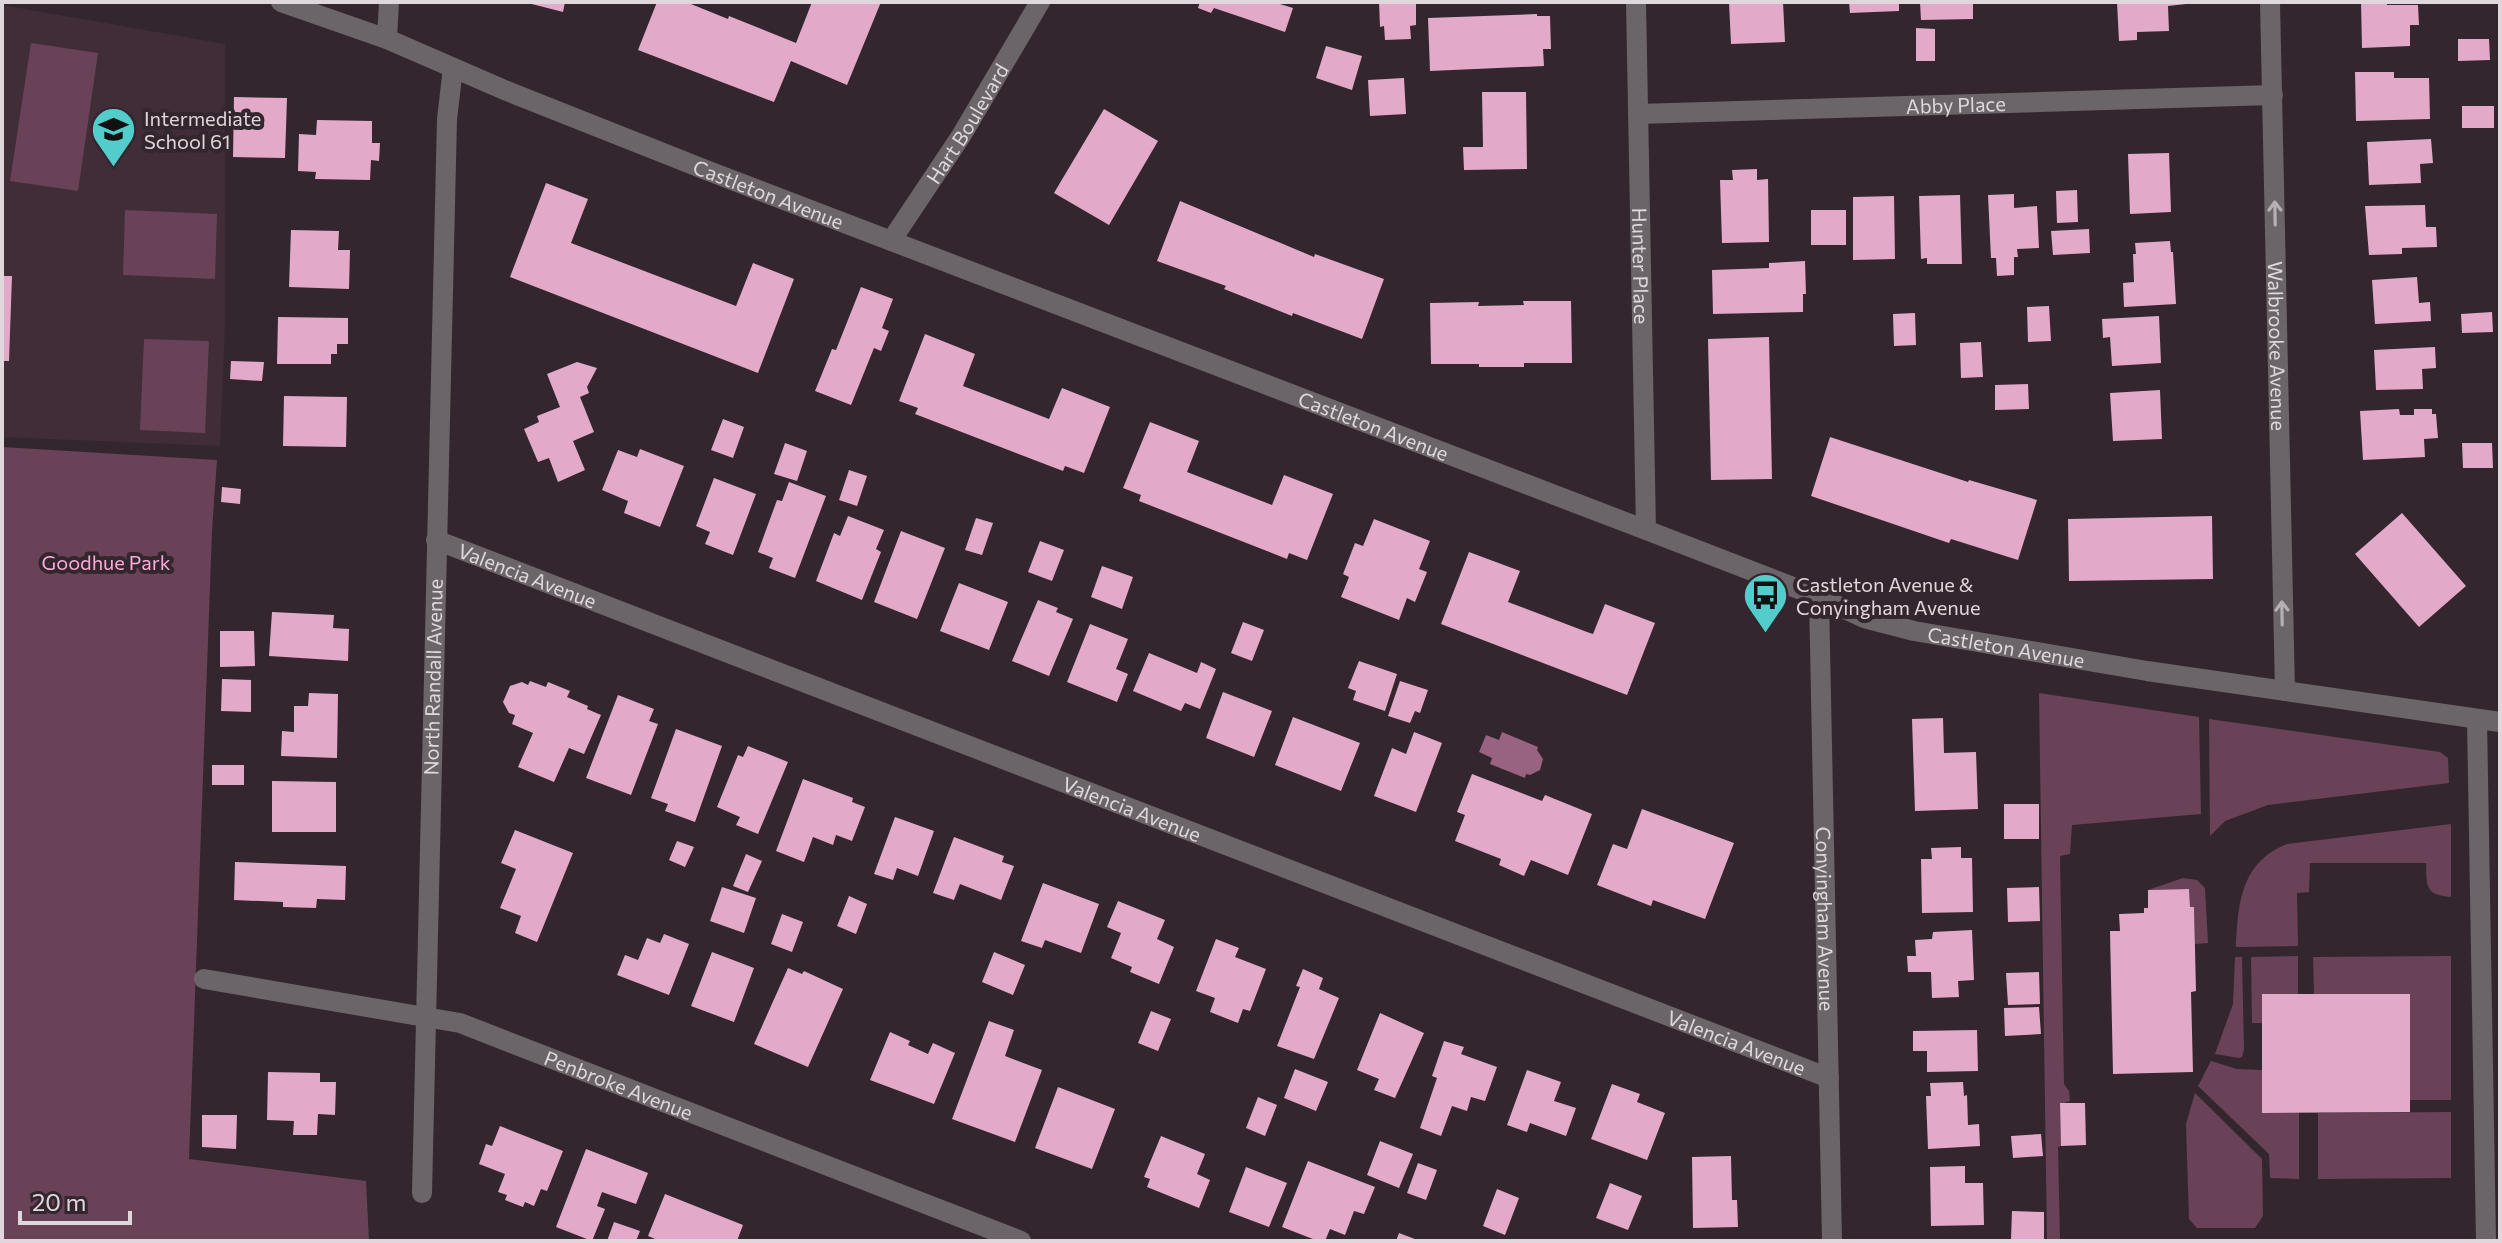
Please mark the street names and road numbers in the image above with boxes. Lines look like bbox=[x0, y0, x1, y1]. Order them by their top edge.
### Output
street label: Hart Boulevard bbox=[921, 59, 1013, 188]
street label: Abby Place bbox=[1906, 91, 2006, 118]
street label: Castleton Avenue bbox=[690, 154, 847, 234]
street label: Hunter Place bbox=[1628, 207, 1654, 325]
street label: Walbrooke Avenue bbox=[2264, 261, 2291, 431]
street label: Castleton Avenue bbox=[1295, 386, 1452, 465]
street label: Valencia Avenue bbox=[455, 538, 600, 613]
street label: North Randall Avenue bbox=[418, 579, 447, 776]
street label: Castleton Avenue bbox=[1926, 622, 2086, 672]
street label: Valencia Avenue bbox=[1059, 771, 1204, 846]
street label: Conyingham Avenue bbox=[1812, 826, 1839, 1011]
street label: Valencia Avenue bbox=[1664, 1005, 1809, 1080]
street label: Penbroke Avenue bbox=[541, 1045, 696, 1124]

